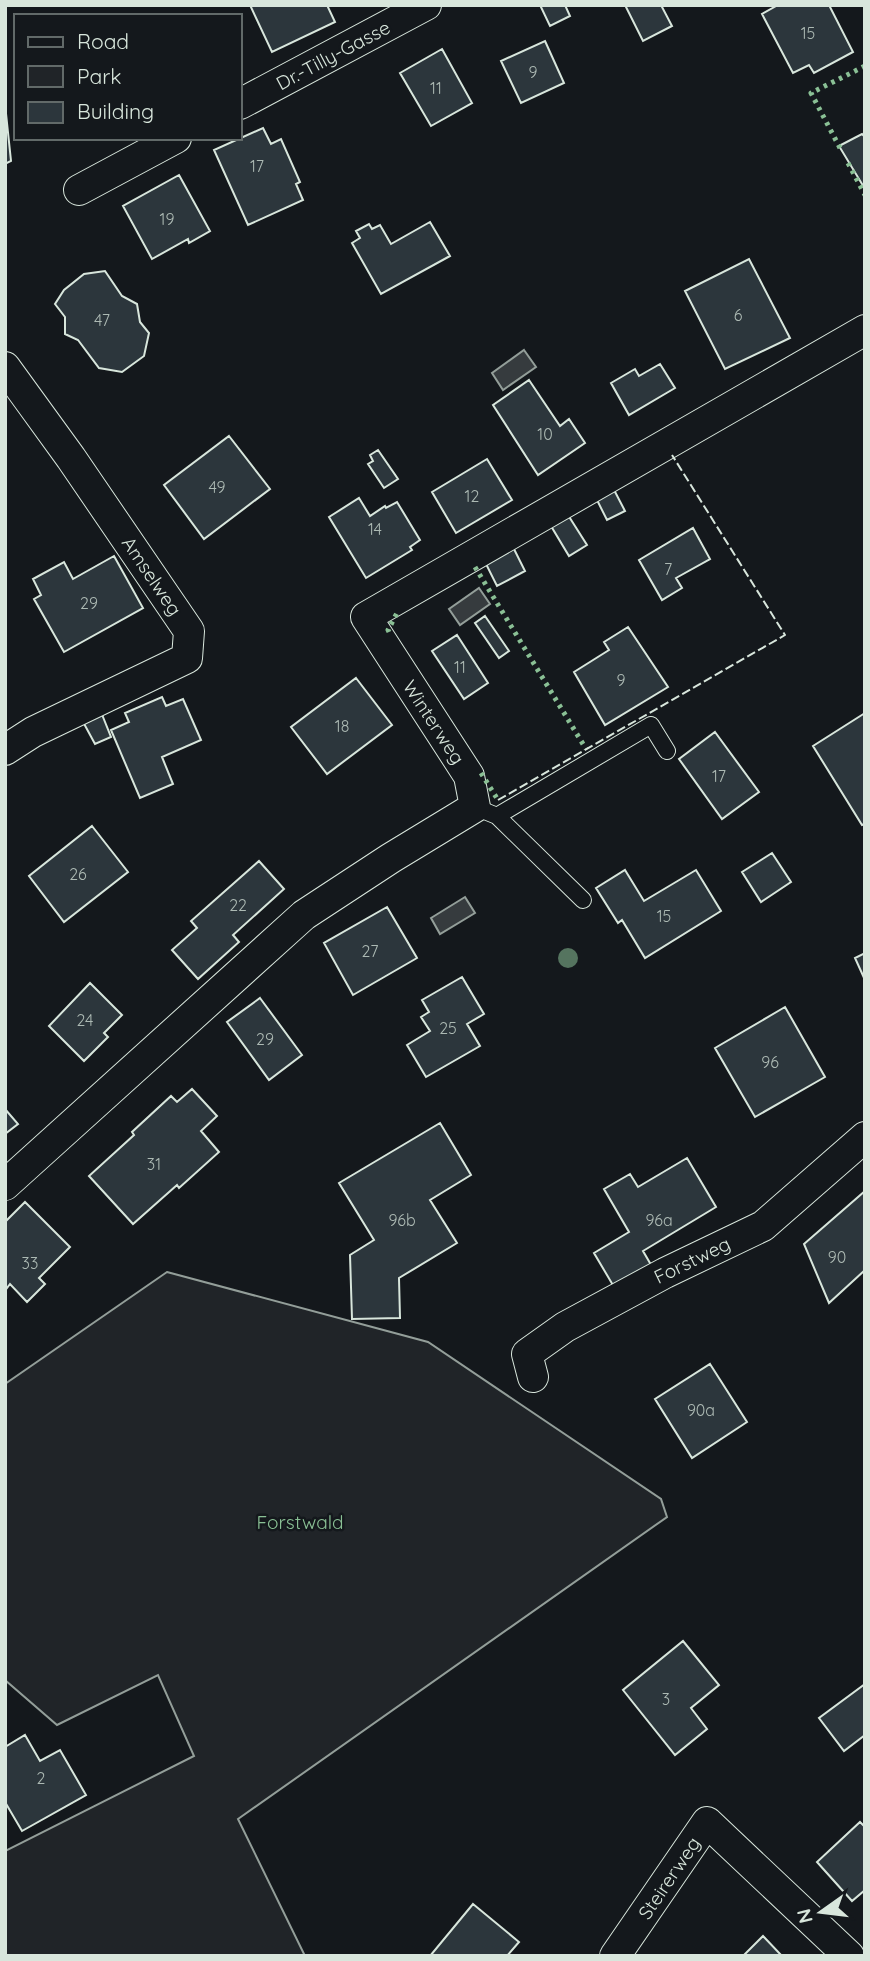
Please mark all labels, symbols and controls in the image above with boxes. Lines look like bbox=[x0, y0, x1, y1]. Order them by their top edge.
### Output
legend bbox=[14, 14, 242, 140]
street label: Dr.-Tilly-Gasse bbox=[272, 15, 394, 95]
house number: 15 bbox=[801, 23, 815, 43]
text: Road bbox=[77, 28, 129, 54]
house number: 9 bbox=[529, 62, 538, 82]
text: Park bbox=[77, 63, 121, 89]
house number: 11 bbox=[430, 78, 442, 98]
text: Building bbox=[77, 98, 154, 124]
house number: 17 bbox=[250, 156, 264, 176]
house number: 19 bbox=[160, 209, 174, 229]
house number: 6 bbox=[734, 305, 743, 325]
house number: 47 bbox=[94, 310, 110, 330]
house number: 10 bbox=[537, 424, 553, 444]
house number: 49 bbox=[208, 477, 226, 497]
house number: 12 bbox=[465, 486, 480, 506]
house number: 14 bbox=[368, 519, 382, 539]
street label: Amselweg bbox=[117, 532, 187, 620]
house number: 7 bbox=[664, 559, 672, 579]
house number: 29 bbox=[80, 593, 98, 613]
house number: 11 bbox=[454, 657, 466, 677]
house number: 9 bbox=[617, 670, 626, 690]
street label: Winterweg bbox=[398, 675, 470, 769]
house number: 18 bbox=[335, 716, 349, 736]
house number: 17 bbox=[712, 766, 726, 786]
house number: 26 bbox=[69, 864, 87, 884]
house number: 22 bbox=[229, 895, 247, 915]
house number: 15 bbox=[657, 906, 671, 926]
house number: 27 bbox=[362, 941, 378, 961]
house number: 24 bbox=[76, 1010, 94, 1030]
house number: 25 bbox=[439, 1018, 457, 1038]
house number: 29 bbox=[256, 1029, 274, 1049]
house number: 96 bbox=[761, 1052, 779, 1072]
house number: 31 bbox=[147, 1154, 161, 1174]
house number: 96b bbox=[388, 1210, 416, 1230]
house number: 96a bbox=[645, 1210, 673, 1230]
street label: Forstweg bbox=[650, 1231, 734, 1289]
house number: 90 bbox=[828, 1247, 846, 1267]
house number: 33 bbox=[22, 1253, 38, 1273]
house number: 90a bbox=[687, 1400, 715, 1420]
park label: Forstwald bbox=[257, 1510, 343, 1534]
house number: 3 bbox=[662, 1689, 670, 1709]
house number: 2 bbox=[37, 1768, 46, 1788]
street label: Steirerweg bbox=[633, 1832, 705, 1924]
north arrow bbox=[786, 1877, 856, 1947]
text: N bbox=[791, 1906, 818, 1926]

